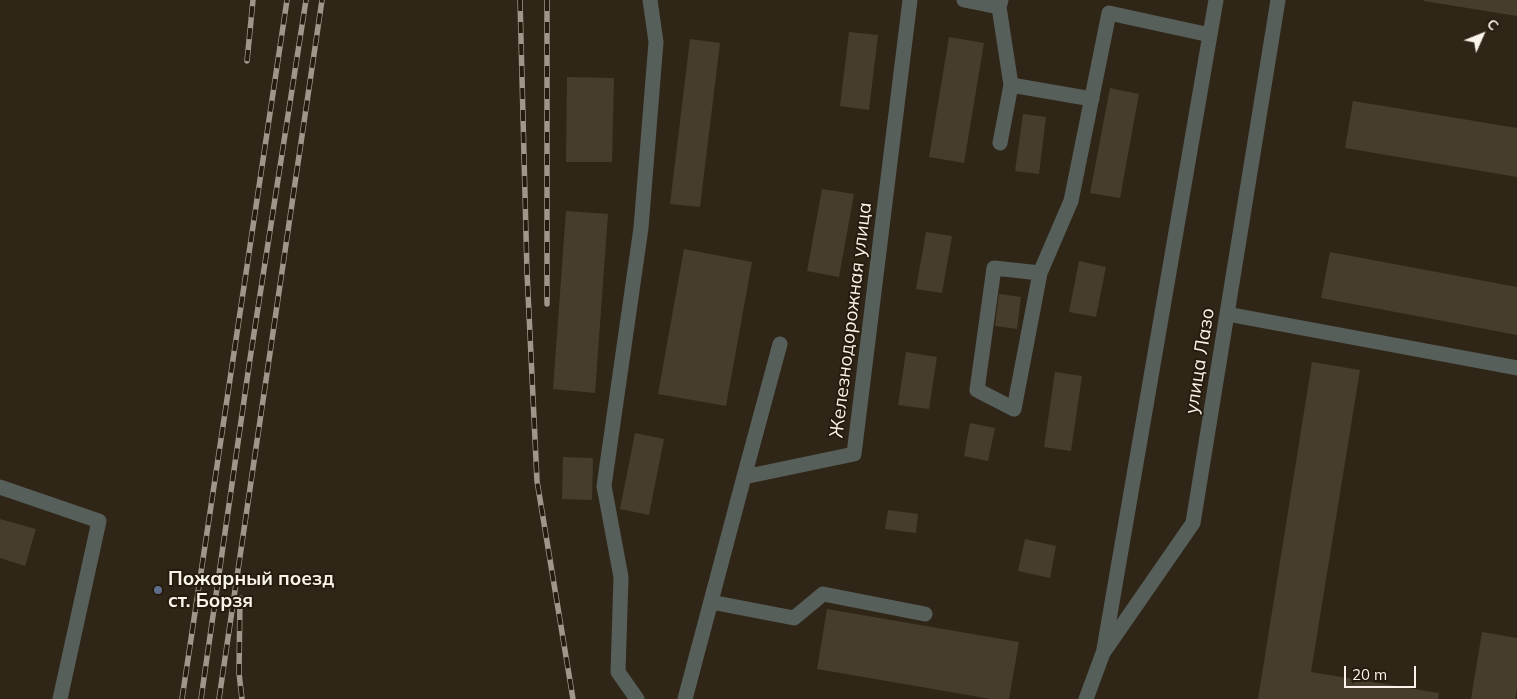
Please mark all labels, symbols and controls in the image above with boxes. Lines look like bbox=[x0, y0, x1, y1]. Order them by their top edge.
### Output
north arrow bbox=[1457, 10, 1507, 60]
text: С bbox=[1483, 15, 1503, 34]
street label: Железнодорожная улица bbox=[825, 201, 877, 439]
street label: улица Лазо bbox=[1180, 306, 1220, 416]
place label: Пожарный поезд ст. Борзя bbox=[168, 568, 334, 612]
marker: Пожарный поезд ст. Борзя bbox=[152, 584, 164, 596]
scale bar bbox=[1347, 656, 1420, 688]
text: 20 m bbox=[1352, 665, 1387, 684]

